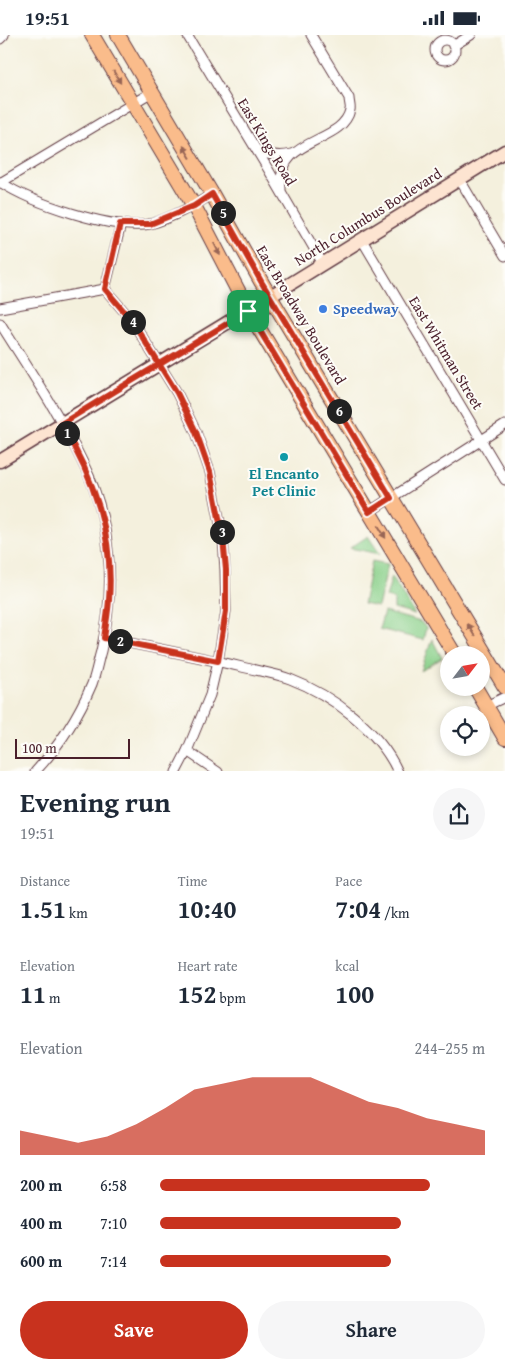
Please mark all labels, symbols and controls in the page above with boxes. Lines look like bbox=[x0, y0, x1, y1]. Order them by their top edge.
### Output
text: 19:51 bbox=[25, 4, 70, 32]
one-way arrow bbox=[112, 70, 121, 83]
street label: East Kings Road bbox=[233, 94, 302, 190]
one-way arrow bbox=[183, 146, 192, 159]
street label: North Columbus Boulevard bbox=[290, 163, 445, 271]
pin: 5 bbox=[210, 201, 236, 225]
text: 5 bbox=[220, 203, 227, 223]
street label: East Broadway Boulevard bbox=[252, 241, 351, 388]
one-way arrow bbox=[213, 242, 221, 256]
pin bbox=[227, 290, 269, 332]
street label: East Whitman Street bbox=[404, 292, 489, 414]
icon: arrive bbox=[234, 297, 262, 325]
place label: Speedway bbox=[333, 298, 399, 319]
marker: Speedway bbox=[317, 303, 329, 315]
pin: 4 bbox=[120, 309, 146, 335]
text: 4 bbox=[130, 312, 137, 332]
pin: 6 bbox=[326, 399, 352, 423]
text: 6 bbox=[336, 401, 343, 421]
pin: 1 bbox=[54, 421, 80, 445]
text: 1 bbox=[64, 423, 71, 443]
marker: El Encanto Pet Clinic bbox=[278, 451, 290, 463]
place label: El Encanto Pet Clinic bbox=[249, 463, 319, 501]
pin: 3 bbox=[210, 519, 234, 545]
text: 3 bbox=[219, 522, 226, 542]
one-way arrow bbox=[377, 526, 386, 539]
one-way arrow bbox=[466, 624, 475, 637]
pin: 2 bbox=[108, 629, 132, 653]
text: 2 bbox=[117, 631, 124, 651]
north arrow bbox=[440, 646, 490, 696]
map controls bbox=[440, 646, 490, 756]
button: locate bbox=[440, 706, 490, 756]
scale bar bbox=[15, 737, 130, 760]
text: 100 m bbox=[22, 738, 57, 758]
text: Evening run bbox=[20, 781, 171, 822]
button: share bbox=[433, 788, 485, 840]
text: 19:51 bbox=[20, 821, 55, 845]
text: Distance bbox=[20, 871, 70, 891]
text: Time bbox=[178, 871, 207, 891]
text: Pace bbox=[335, 871, 362, 891]
text: 1.51 bbox=[20, 891, 66, 927]
text: 10:40 bbox=[178, 891, 237, 927]
text: 7:04 bbox=[335, 891, 381, 927]
text: km bbox=[66, 903, 88, 923]
text: /km bbox=[381, 903, 410, 923]
text: Elevation bbox=[20, 956, 75, 976]
text: Heart rate bbox=[178, 956, 238, 976]
text: kcal bbox=[335, 956, 359, 976]
text: 11 bbox=[20, 976, 46, 1012]
text: 152 bbox=[178, 976, 217, 1012]
text: 100 bbox=[335, 976, 374, 1012]
text: m bbox=[46, 988, 60, 1008]
text: bpm bbox=[217, 988, 246, 1008]
text: Elevation bbox=[20, 1036, 83, 1060]
text: 244–255 m bbox=[415, 1036, 485, 1060]
text: 200 m bbox=[20, 1173, 62, 1197]
text: 6:58 bbox=[100, 1173, 127, 1197]
text: 400 m bbox=[20, 1211, 62, 1235]
text: 7:10 bbox=[100, 1211, 127, 1235]
text: 600 m bbox=[20, 1249, 62, 1273]
text: 7:14 bbox=[100, 1249, 127, 1273]
button: Save bbox=[20, 1301, 248, 1359]
button: Share bbox=[258, 1301, 485, 1359]

